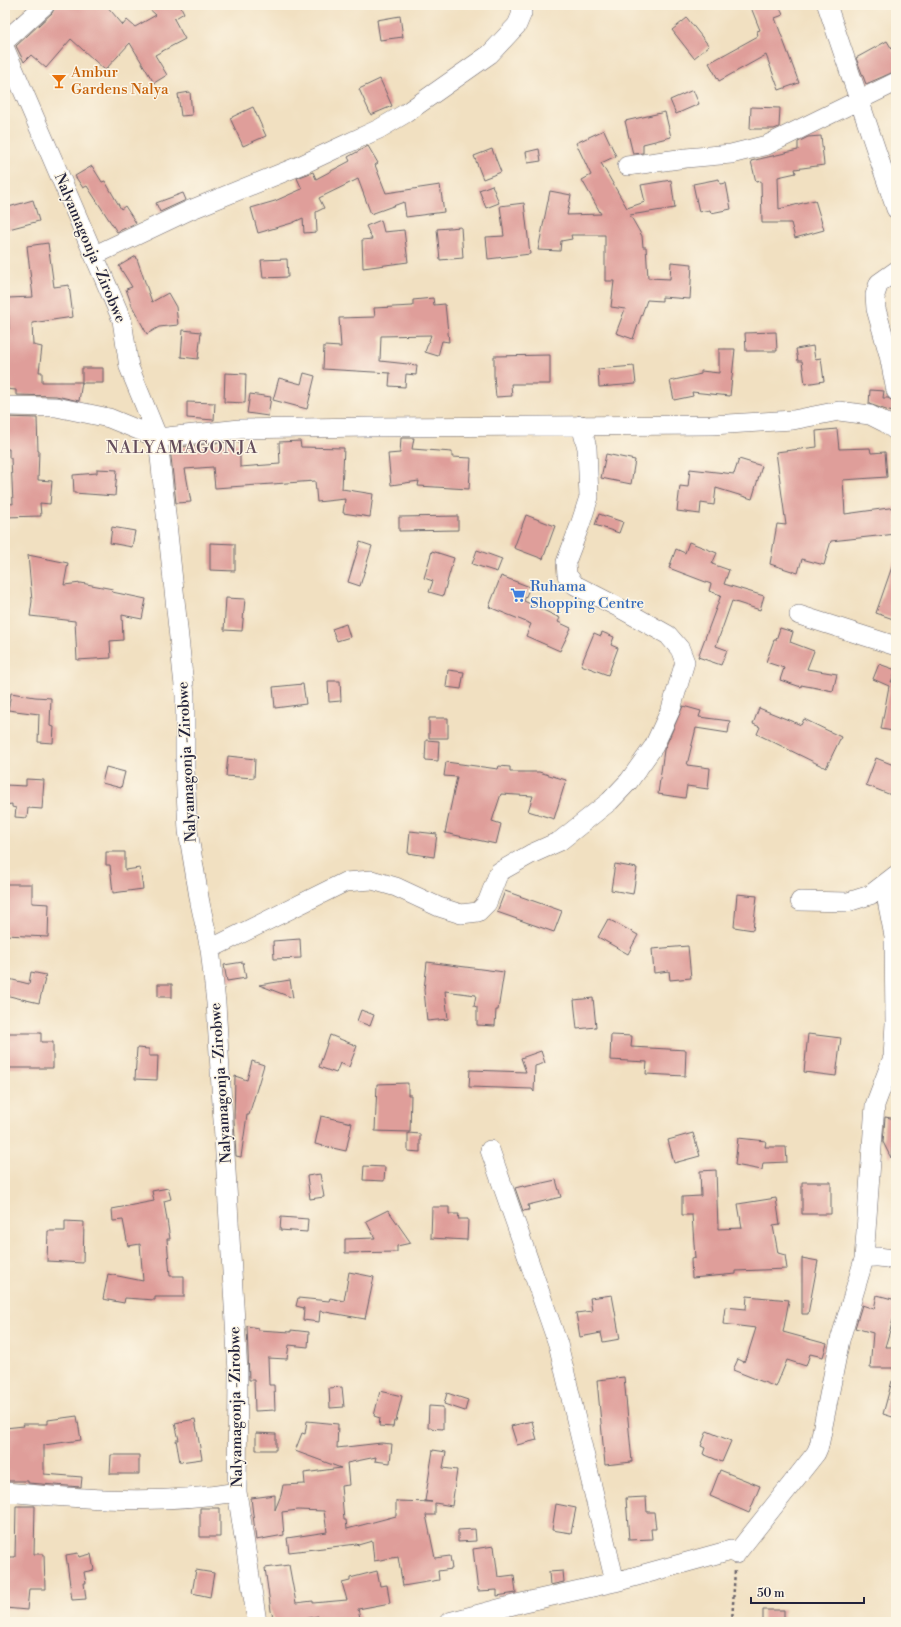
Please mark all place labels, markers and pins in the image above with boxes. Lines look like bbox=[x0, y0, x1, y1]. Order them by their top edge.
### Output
place label: Ambur Gardens Nalya bbox=[70, 63, 169, 99]
bar icon: Ambur Gardens Nalya bbox=[50, 72, 68, 90]
place label: Ruhama Shopping Centre bbox=[530, 577, 644, 613]
supermarket icon: Ruhama Shopping Centre bbox=[509, 586, 527, 604]

